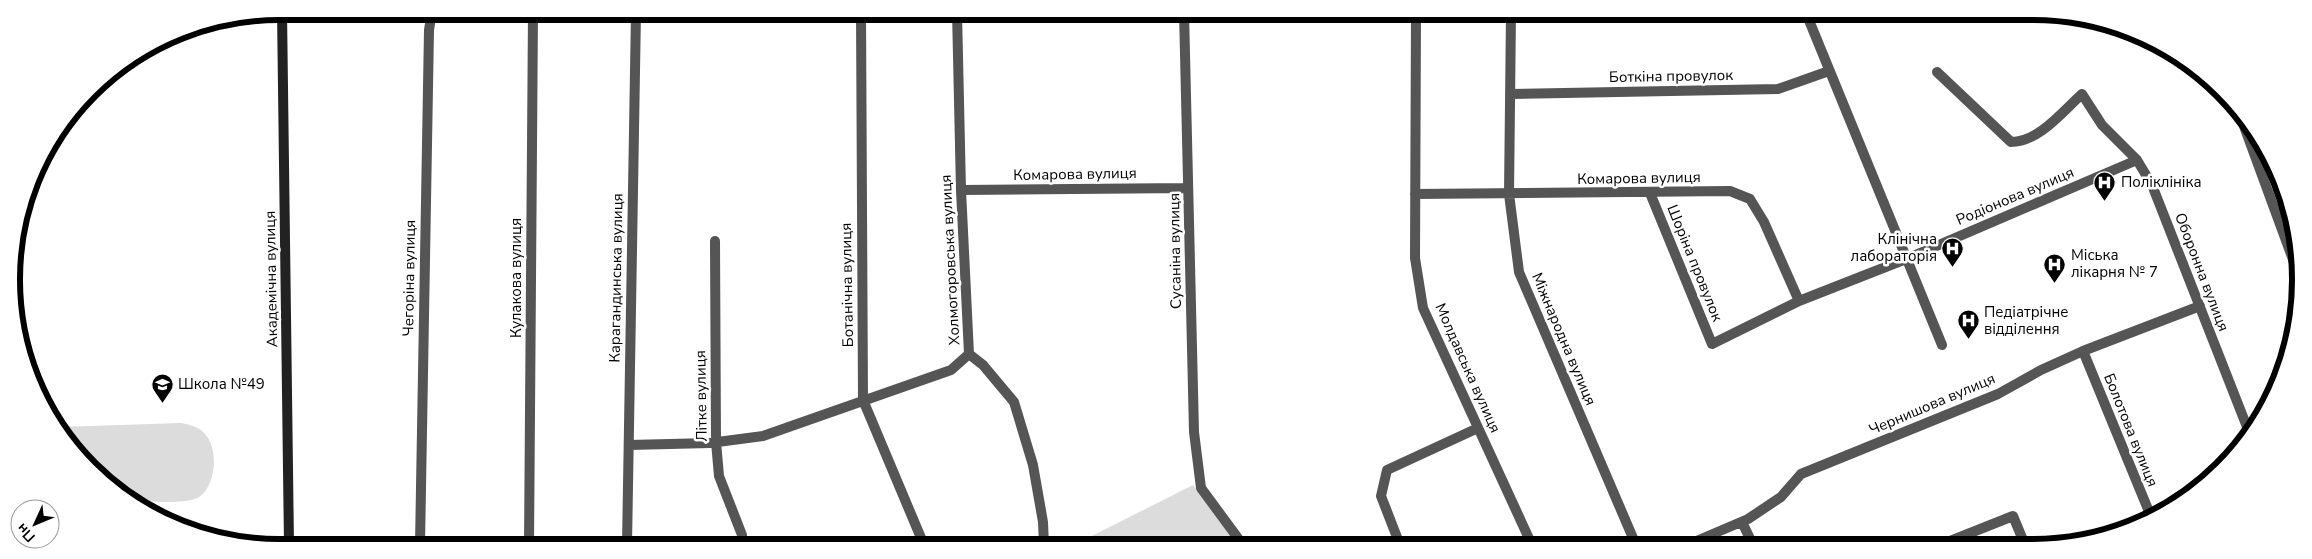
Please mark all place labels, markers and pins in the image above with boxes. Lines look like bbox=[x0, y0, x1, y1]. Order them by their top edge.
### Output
hospital icon: Поліклініка bbox=[2093, 170, 2117, 201]
place label: Поліклініка bbox=[2121, 172, 2201, 192]
place label: Клінічна лабораторія bbox=[1851, 229, 1937, 266]
hospital icon: Клінічна лабораторія bbox=[1941, 236, 1965, 267]
place label: Міська лікарня № 7 bbox=[2071, 245, 2158, 282]
hospital icon: Міська лікарня № 7 bbox=[2043, 252, 2067, 283]
place label: Педіатрічне відділення bbox=[1984, 302, 2068, 339]
hospital icon: Педіатрічне відділення bbox=[1956, 309, 1980, 340]
school or university icon: Школа №49 bbox=[150, 372, 174, 403]
place label: Школа №49 bbox=[178, 374, 265, 394]

